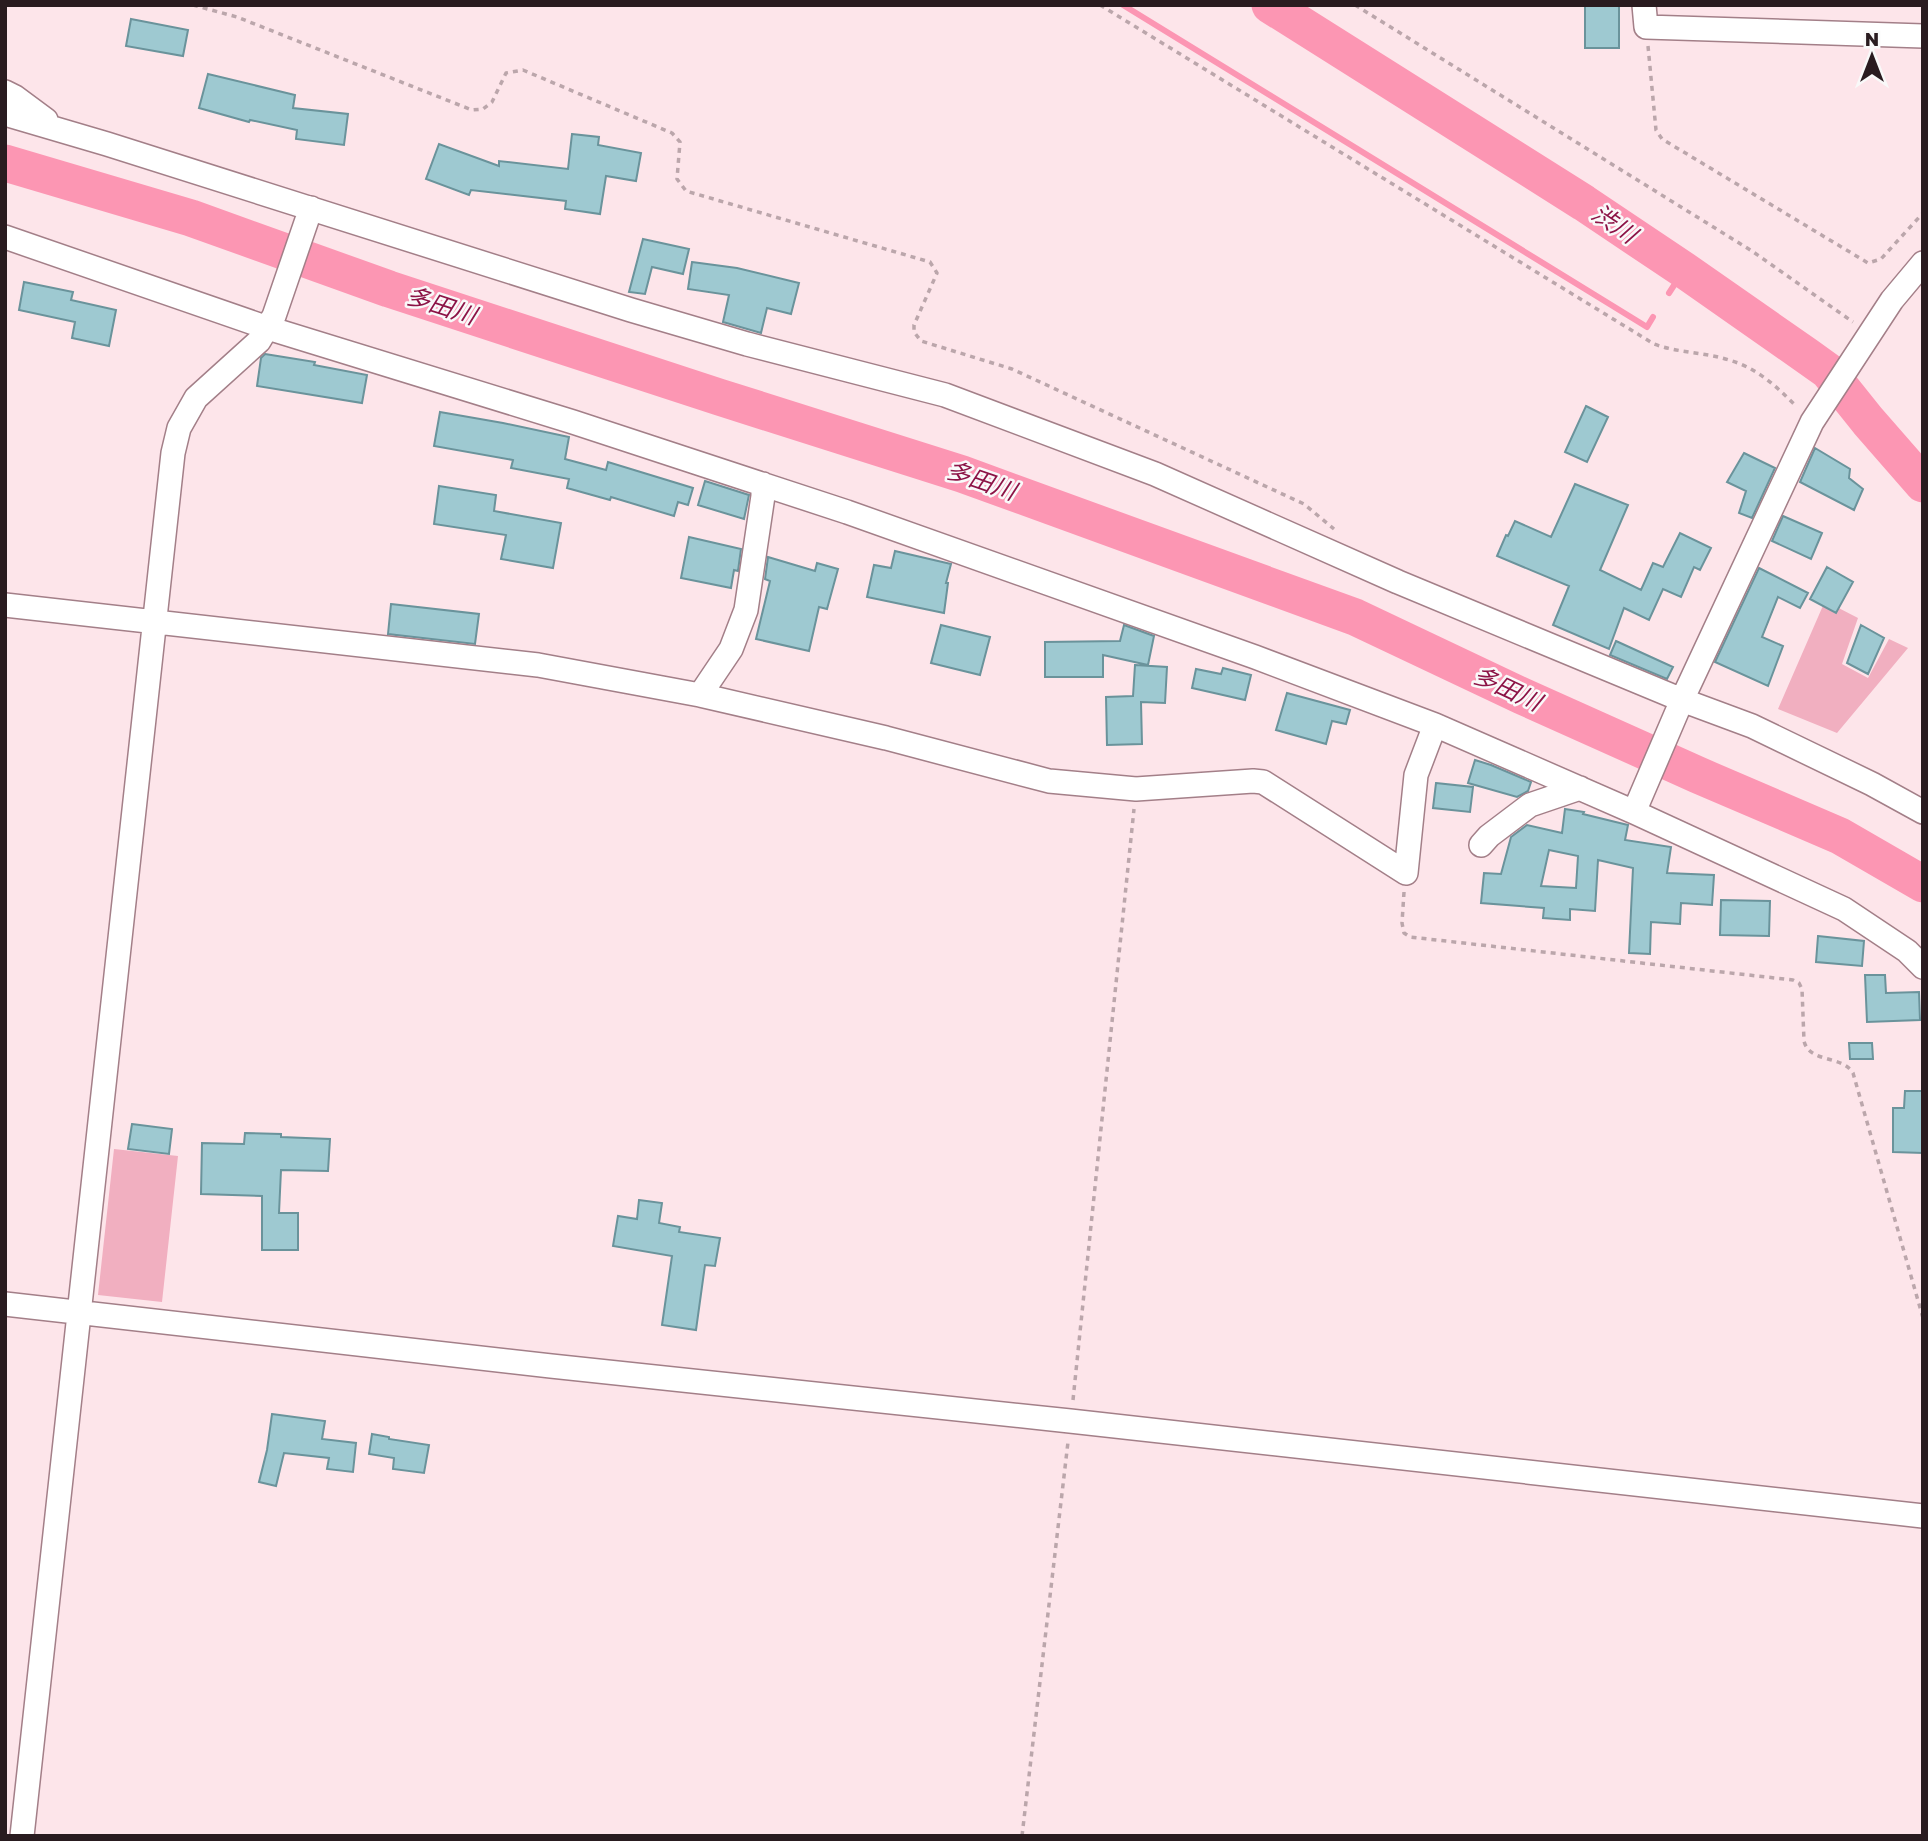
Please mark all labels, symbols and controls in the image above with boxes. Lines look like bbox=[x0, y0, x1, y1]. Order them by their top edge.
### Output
north arrow bbox=[1837, 21, 1907, 91]
text: N bbox=[1865, 27, 1879, 50]
water label: 渋川 bbox=[1587, 197, 1645, 250]
water label: 多田川 bbox=[403, 280, 483, 330]
water label: 多田川 bbox=[943, 454, 1023, 506]
water label: 多田川 bbox=[1469, 659, 1549, 717]

